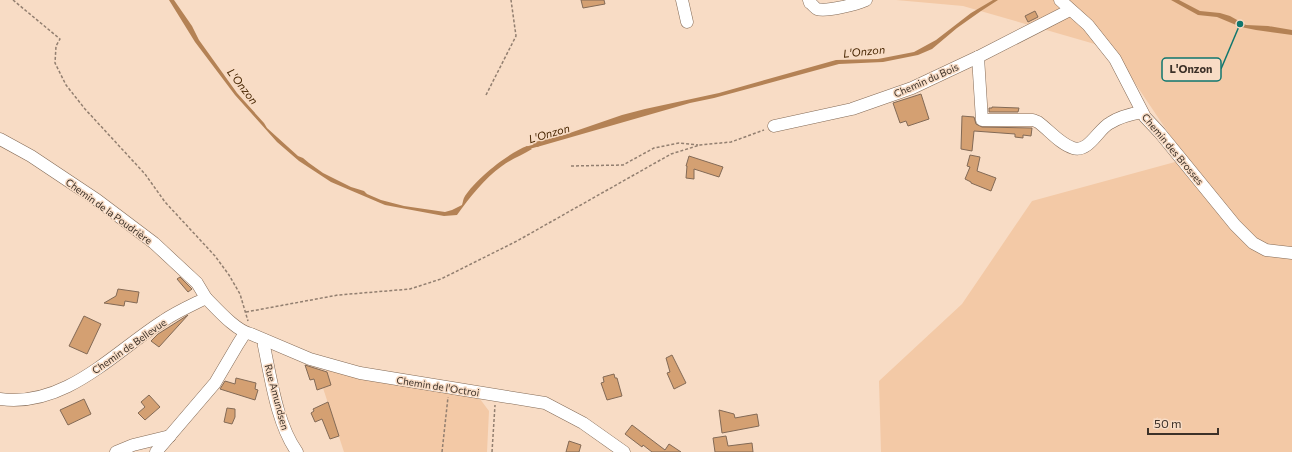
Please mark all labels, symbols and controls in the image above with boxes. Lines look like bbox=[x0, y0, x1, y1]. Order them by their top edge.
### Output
water label: L'Onzon bbox=[842, 42, 886, 60]
callout: L'Onzon bbox=[1162, 58, 1221, 81]
street label: Chemin du Bois bbox=[892, 60, 961, 100]
text: L'Onzon bbox=[1170, 62, 1212, 75]
water label: L'Onzon bbox=[225, 65, 261, 107]
street label: Chemin des Brosses bbox=[1140, 111, 1207, 187]
water label: L'Onzon bbox=[527, 121, 571, 145]
street label: Chemin de la Poudrière bbox=[63, 176, 155, 246]
street label: Chemin de Bellevue bbox=[90, 316, 168, 376]
street label: Rue Amundsen bbox=[262, 363, 292, 431]
street label: Chemin de l'Octroi bbox=[396, 374, 480, 398]
scale bar bbox=[1148, 410, 1218, 436]
text: 50 m bbox=[1154, 416, 1182, 430]

